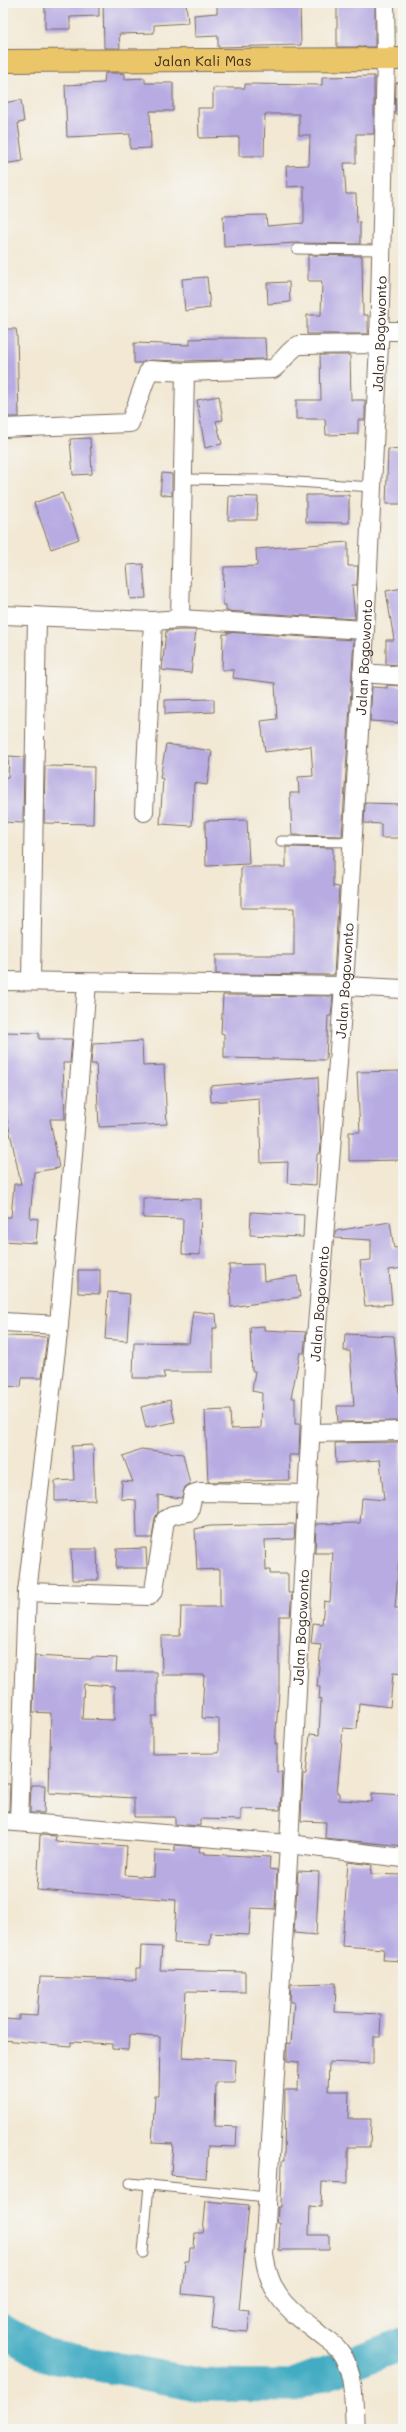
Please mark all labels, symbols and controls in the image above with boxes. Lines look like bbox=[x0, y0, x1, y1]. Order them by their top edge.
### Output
street label: Jalan Kali Mas bbox=[154, 50, 252, 70]
street label: Jalan Bogowonto bbox=[367, 276, 390, 392]
street label: Jalan Bogowonto bbox=[350, 599, 376, 716]
street label: Jalan Bogowonto bbox=[330, 922, 357, 1039]
street label: Jalan Bogowonto bbox=[305, 1245, 333, 1362]
street label: Jalan Bogowonto bbox=[288, 1569, 313, 1685]

